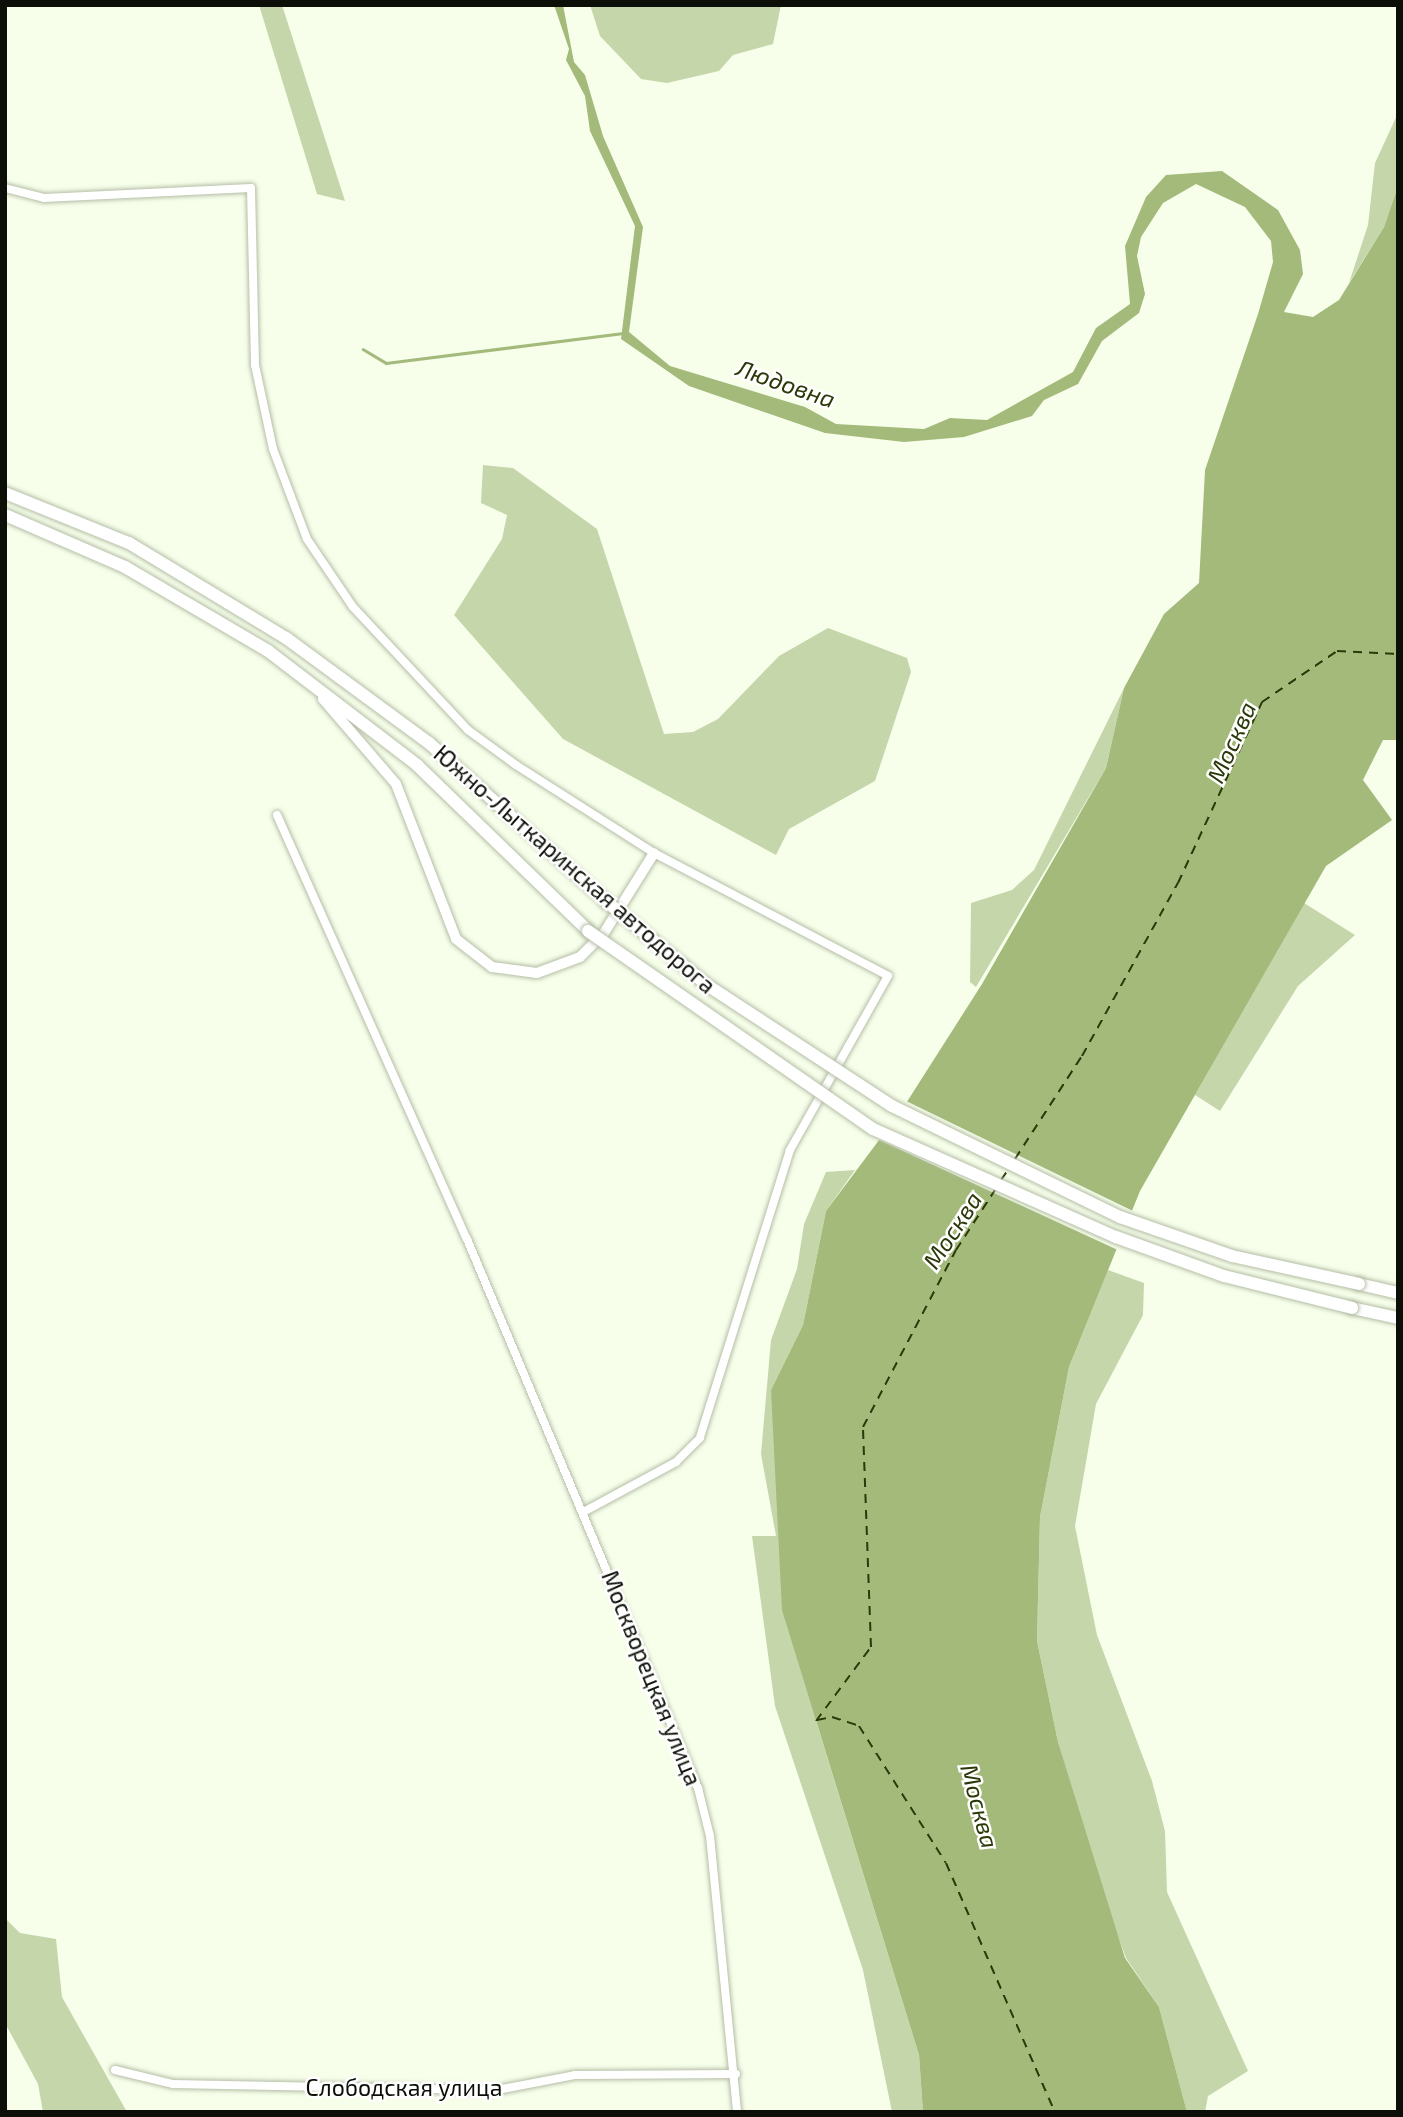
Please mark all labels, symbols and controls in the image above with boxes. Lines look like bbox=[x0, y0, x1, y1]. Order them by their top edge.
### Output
water label: Людовна bbox=[733, 353, 839, 413]
water label: Москва bbox=[1200, 697, 1262, 787]
street label: Южно-Лыткаринская автодорога bbox=[429, 739, 721, 999]
water label: Москва bbox=[917, 1186, 987, 1274]
street label: Москворецкая улица bbox=[596, 1567, 708, 1789]
water label: Москва bbox=[955, 1761, 1005, 1851]
street label: Слободская улица bbox=[306, 2073, 502, 2101]

